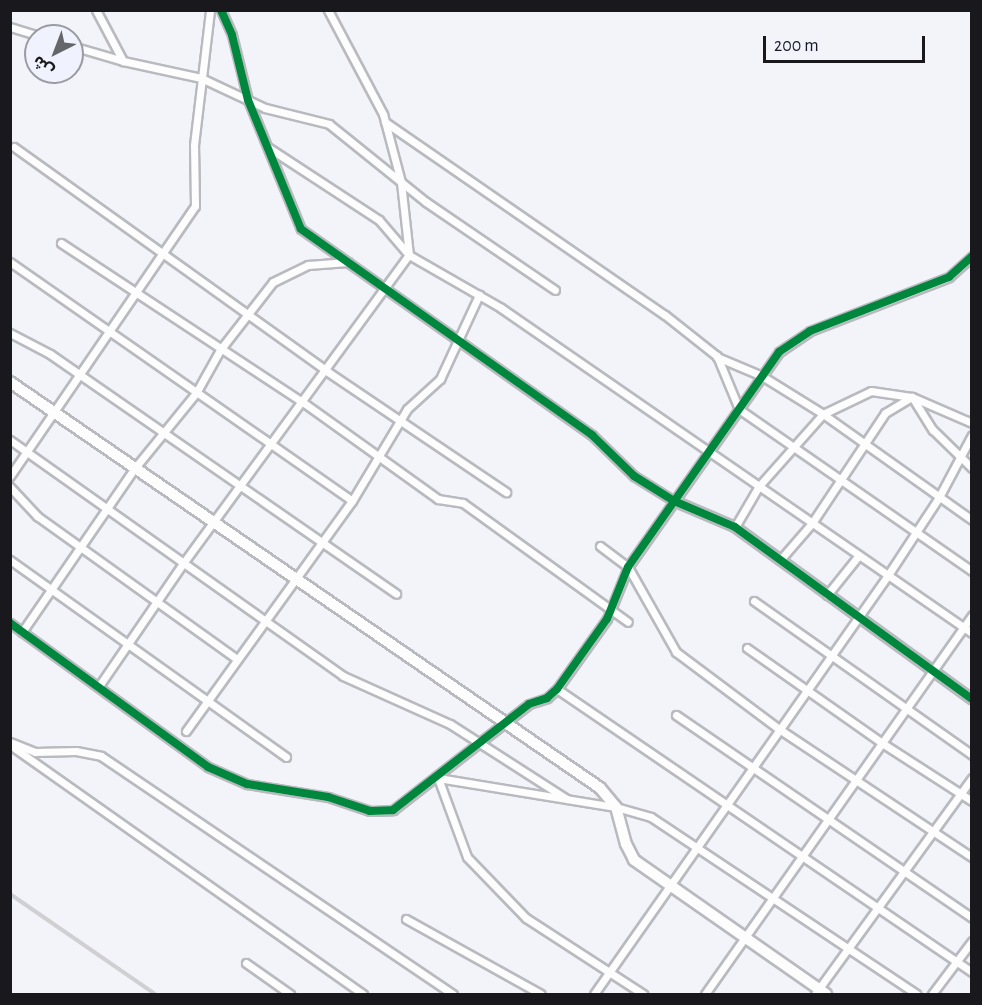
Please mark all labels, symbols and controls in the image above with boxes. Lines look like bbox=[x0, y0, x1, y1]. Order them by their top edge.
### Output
north arrow bbox=[24, 24, 84, 84]
scale bar bbox=[766, 24, 928, 62]
text: 200 m bbox=[774, 37, 819, 55]
text: ش bbox=[30, 53, 57, 79]

